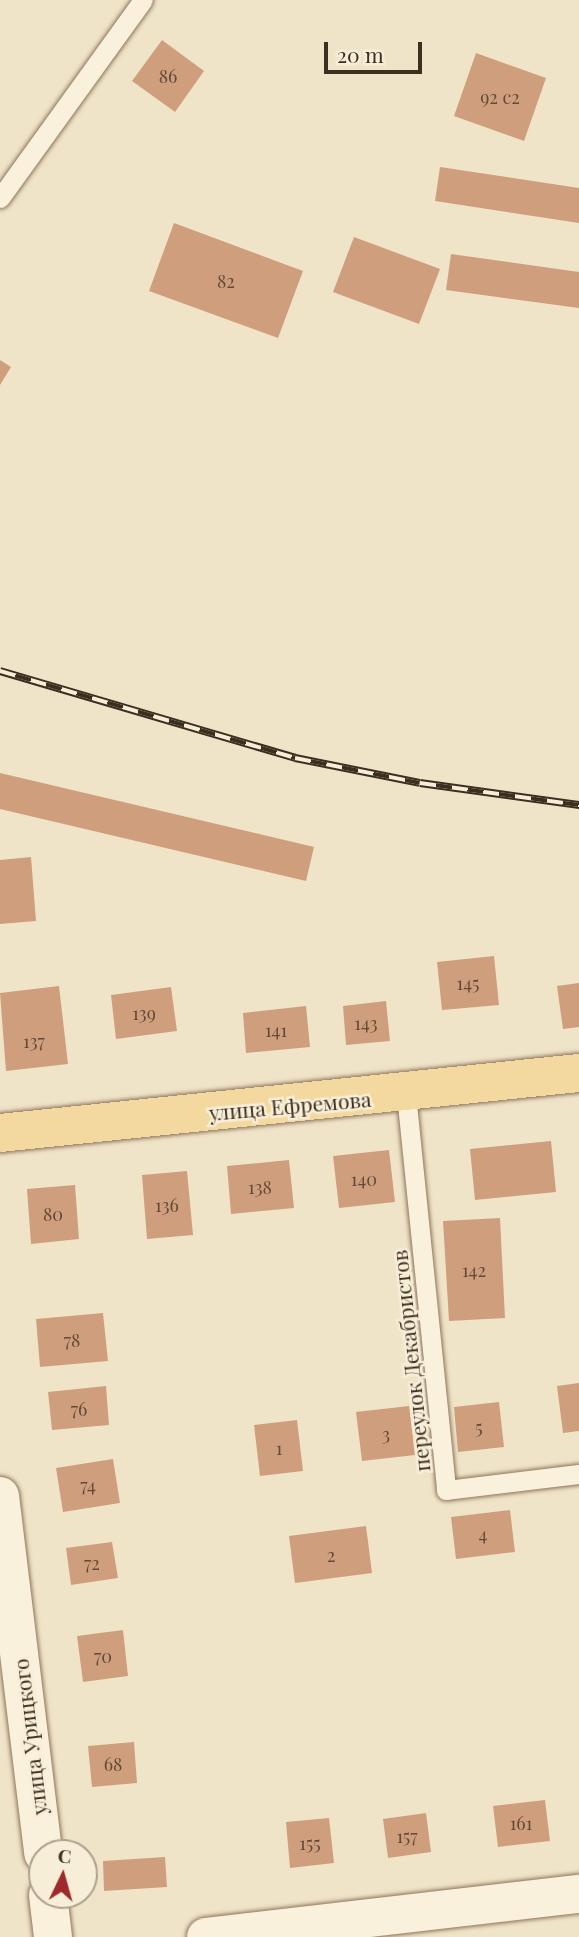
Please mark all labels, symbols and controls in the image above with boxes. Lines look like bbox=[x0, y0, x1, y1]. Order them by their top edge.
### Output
scale bar bbox=[327, 28, 425, 72]
text: 20 m bbox=[337, 40, 384, 68]
house number: 86 bbox=[159, 65, 177, 87]
house number: 92 с2 bbox=[480, 86, 520, 108]
house number: 82 bbox=[217, 270, 235, 292]
house number: 145 bbox=[456, 972, 480, 994]
house number: 139 bbox=[132, 1002, 156, 1024]
house number: 143 bbox=[354, 1012, 378, 1034]
house number: 141 bbox=[265, 1019, 287, 1041]
house number: 137 bbox=[23, 1030, 45, 1052]
street label: улица Ефремова bbox=[208, 1085, 372, 1125]
house number: 140 bbox=[351, 1168, 377, 1190]
house number: 138 bbox=[248, 1176, 272, 1198]
house number: 136 bbox=[155, 1194, 179, 1216]
house number: 80 bbox=[43, 1203, 63, 1225]
street label: переулок Декабристов bbox=[386, 1249, 434, 1473]
house number: 142 bbox=[462, 1259, 486, 1281]
house number: 78 bbox=[64, 1329, 80, 1351]
house number: 76 bbox=[71, 1398, 87, 1420]
house number: 5 bbox=[475, 1416, 483, 1438]
house number: 3 bbox=[382, 1423, 390, 1445]
house number: 1 bbox=[276, 1437, 282, 1459]
house number: 74 bbox=[80, 1474, 96, 1496]
house number: 4 bbox=[479, 1523, 487, 1545]
house number: 2 bbox=[327, 1544, 335, 1566]
house number: 72 bbox=[84, 1552, 100, 1574]
house number: 70 bbox=[94, 1645, 112, 1667]
street label: улица Урицкого bbox=[7, 1657, 51, 1817]
house number: 68 bbox=[104, 1753, 122, 1775]
house number: 161 bbox=[510, 1812, 532, 1834]
house number: 157 bbox=[396, 1825, 418, 1847]
house number: 155 bbox=[299, 1832, 321, 1854]
north arrow bbox=[28, 1839, 98, 1909]
text: С bbox=[57, 1842, 72, 1869]

